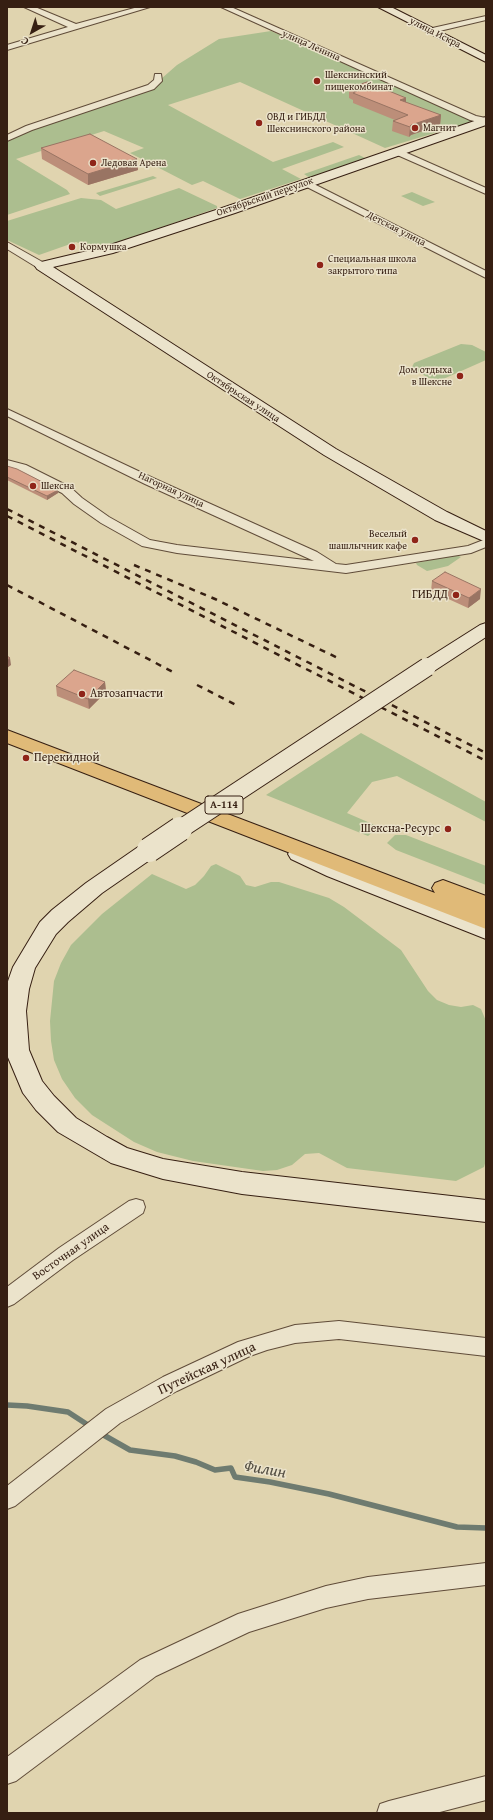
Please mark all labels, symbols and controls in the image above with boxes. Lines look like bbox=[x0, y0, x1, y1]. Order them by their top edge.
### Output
north arrow bbox=[12, 12, 52, 52]
street label: улица Искра bbox=[407, 15, 463, 51]
street label: улица Ленина bbox=[280, 28, 342, 64]
text: С bbox=[17, 33, 32, 50]
place label: Шекснинский пищекомбинат bbox=[325, 69, 393, 92]
marker: Шекснинский пищекомбинат bbox=[312, 76, 322, 86]
place label: ОВД и ГИБДД Шекснинского района bbox=[267, 111, 365, 134]
marker: ОВД и ГИБДД Шекснинского района bbox=[254, 118, 264, 128]
place label: Магнит bbox=[423, 122, 456, 134]
marker: Магнит bbox=[410, 123, 420, 133]
place label: Ледовая Арена bbox=[101, 157, 166, 169]
marker: Ледовая Арена bbox=[88, 158, 98, 168]
street label: Октябрьский переулок bbox=[215, 175, 315, 219]
street label: Детская улица bbox=[364, 209, 428, 249]
place label: Кормушка bbox=[80, 241, 126, 253]
marker: Кормушка bbox=[67, 242, 77, 252]
place label: Специальная школа закрытого типа bbox=[328, 253, 416, 276]
marker: Специальная школа закрытого типа bbox=[315, 260, 325, 270]
place label: Дом отдыха в Шекснe bbox=[399, 364, 452, 388]
street label: Октябрьская улица bbox=[204, 369, 282, 425]
marker: Дом отдыха в Шекснe bbox=[455, 371, 465, 381]
street label: Нагорная улица bbox=[136, 470, 206, 510]
place label: Шексна bbox=[41, 480, 74, 492]
marker: Шексна bbox=[28, 481, 38, 491]
place label: Веселый шашлычник кафе bbox=[329, 528, 407, 552]
marker: Веселый шашлычник кафе bbox=[410, 535, 420, 545]
place label: ГИБДД bbox=[412, 588, 448, 602]
marker: ГИБДД bbox=[451, 590, 461, 600]
place label: Автозапчасти bbox=[90, 687, 163, 701]
marker: Автозапчасти bbox=[77, 689, 87, 699]
place label: Перекидной bbox=[34, 751, 100, 765]
marker: Перекидной bbox=[21, 753, 31, 763]
road number: А-114 bbox=[205, 796, 243, 814]
place label: Шексна-Ресурс bbox=[361, 822, 440, 836]
marker: Шексна-Ресурс bbox=[443, 824, 453, 834]
street label: Восточная улица bbox=[30, 1220, 112, 1284]
street label: Путейская улица bbox=[155, 1339, 259, 1399]
water label: Филин bbox=[243, 1457, 287, 1483]

